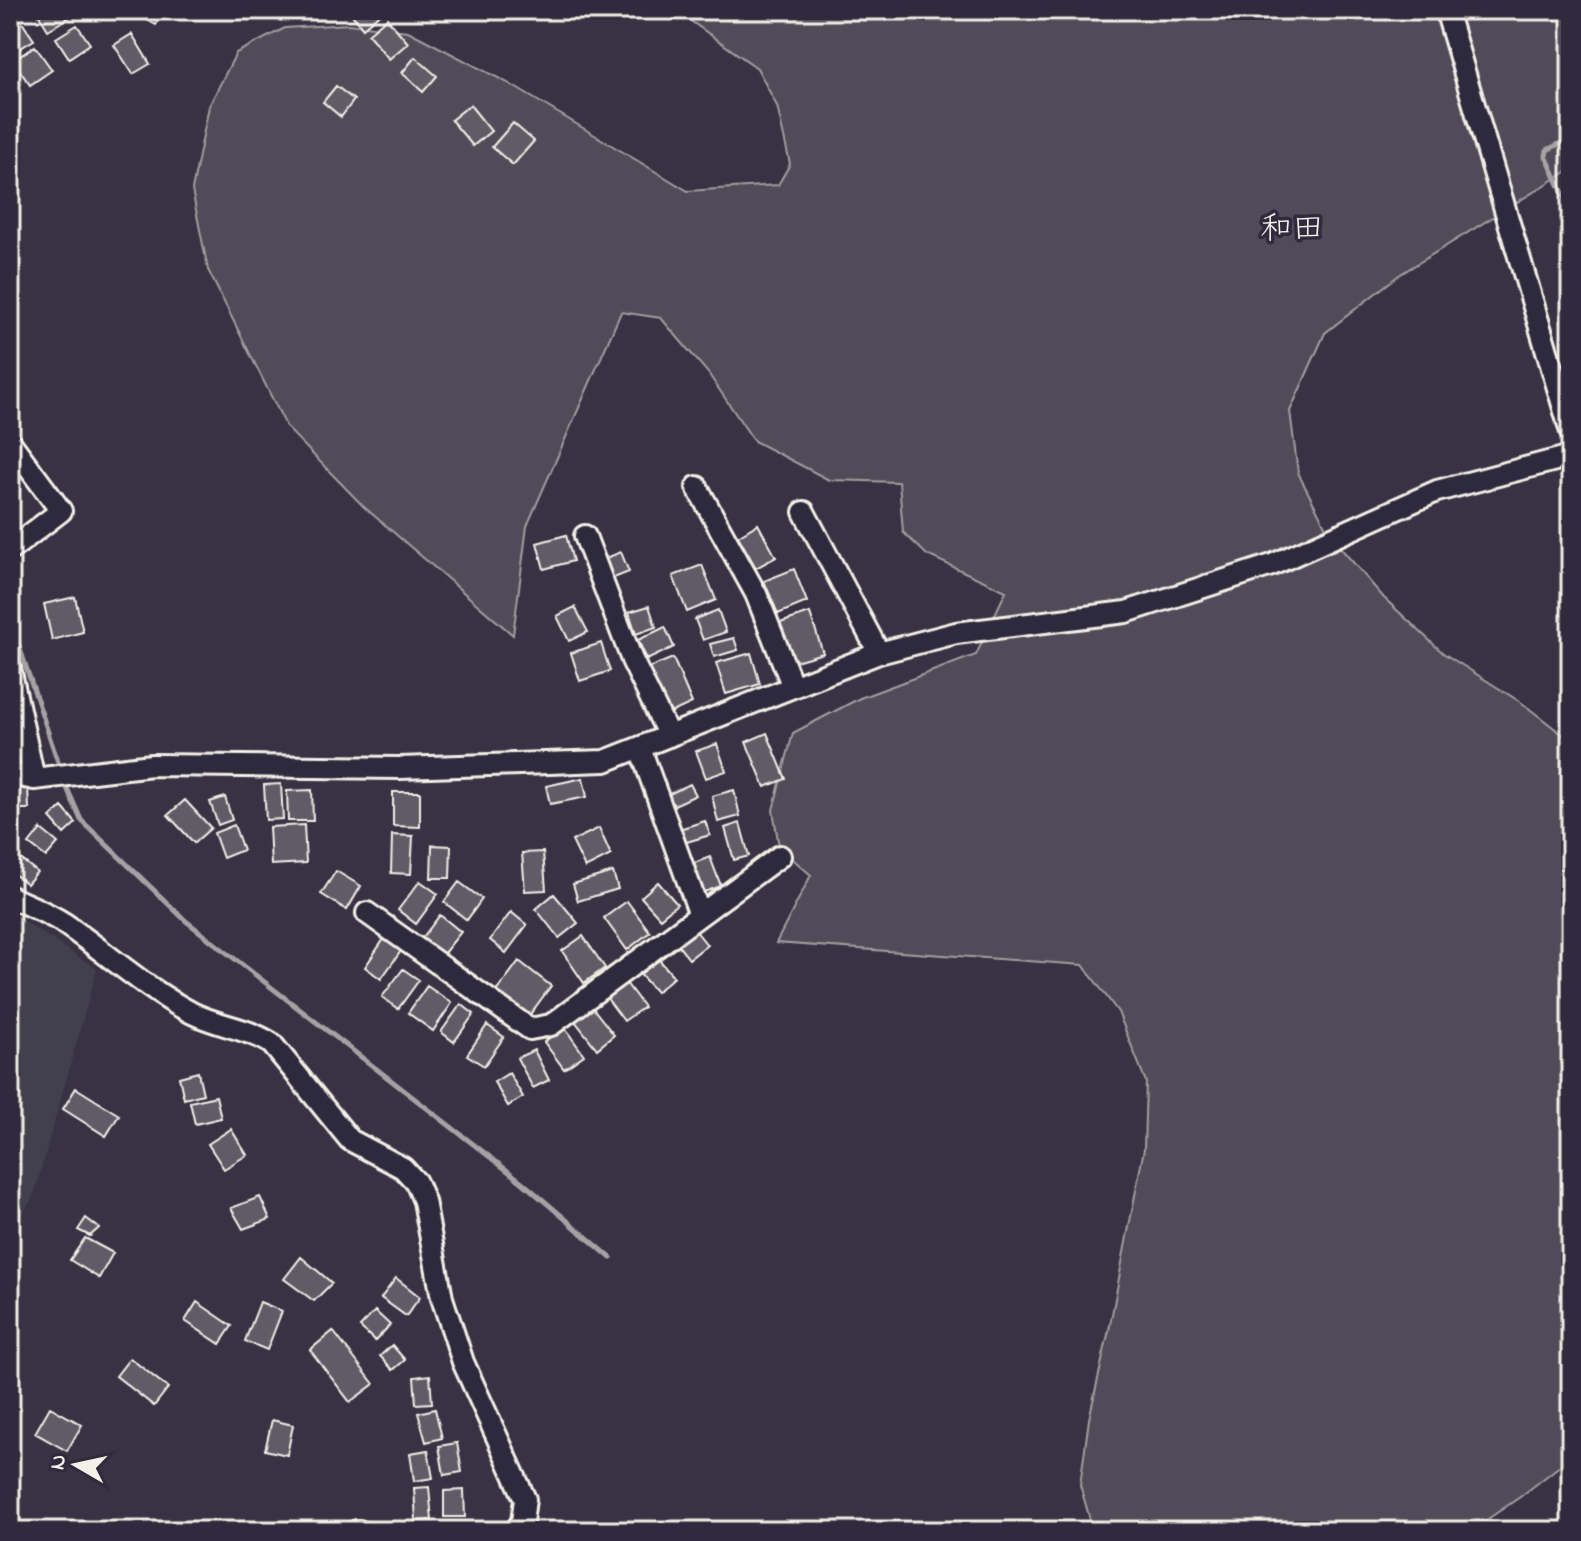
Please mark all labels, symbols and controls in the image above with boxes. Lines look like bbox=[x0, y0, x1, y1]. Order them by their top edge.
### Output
district label: 和田 bbox=[1260, 207, 1324, 254]
north arrow bbox=[36, 1425, 116, 1505]
text: N bbox=[42, 1452, 76, 1472]

